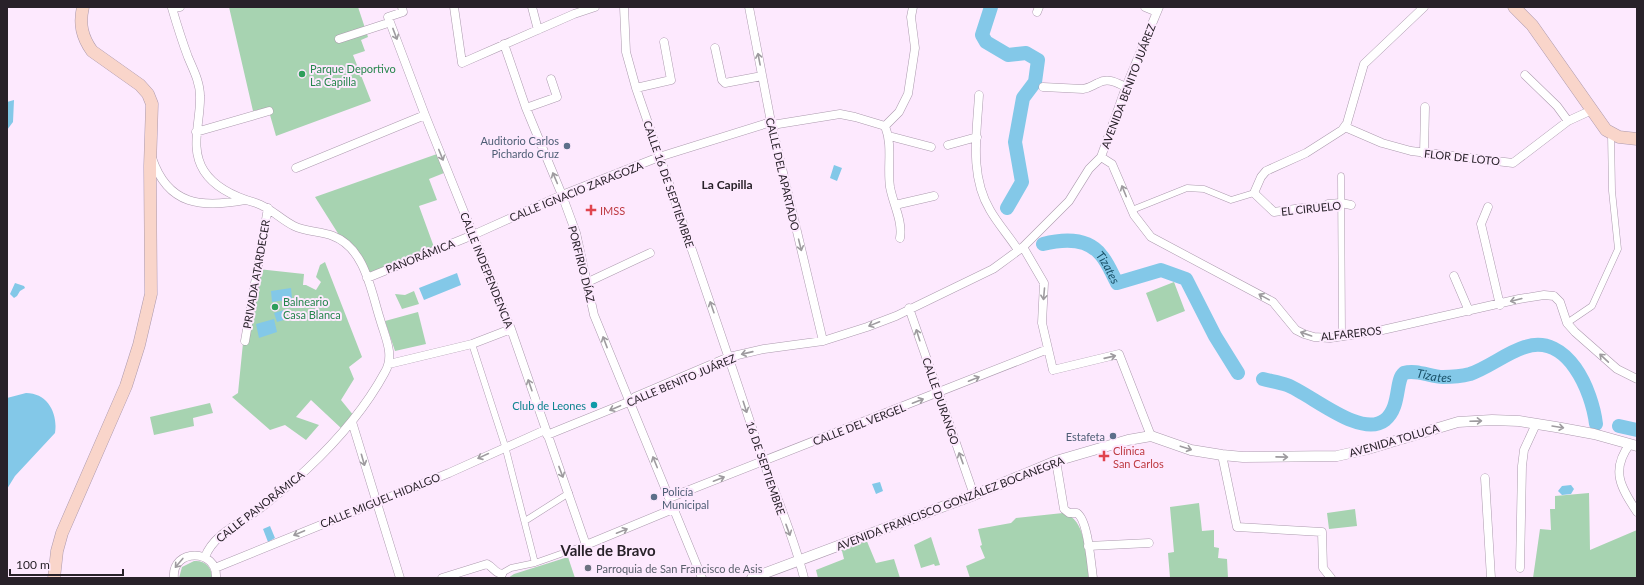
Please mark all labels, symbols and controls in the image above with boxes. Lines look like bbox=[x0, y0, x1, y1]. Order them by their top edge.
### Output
street label: AVENIDA BENITO JUÁREZ bbox=[1098, 21, 1158, 150]
one-way arrow bbox=[392, 28, 399, 41]
one-way arrow bbox=[754, 53, 762, 66]
place label: Parque Deportivo La Capilla bbox=[310, 62, 396, 88]
marker: Parque Deportivo La Capilla bbox=[297, 69, 307, 79]
street label: CALLE DEL APARTADO bbox=[764, 116, 802, 232]
street label: CALLE 16 DE SEPTIEMBRE bbox=[641, 119, 697, 249]
place label: Auditorio Carlos Pichardo Cruz bbox=[480, 134, 559, 160]
marker: Auditorio Carlos Pichardo Cruz bbox=[562, 141, 572, 151]
street label: FLOR DE LOTO bbox=[1423, 147, 1501, 167]
one-way arrow bbox=[438, 149, 446, 161]
street label: CALLE IGNACIO ZARAGOZA bbox=[507, 158, 645, 224]
one-way arrow bbox=[551, 172, 558, 184]
district label: La Capilla bbox=[701, 177, 753, 192]
one-way arrow bbox=[1119, 186, 1127, 198]
street label: EL CIRUELO bbox=[1280, 198, 1342, 218]
marker: IMSS bbox=[585, 204, 597, 216]
place label: IMSS bbox=[600, 204, 625, 217]
street label: CALLE INDEPENDENCIA bbox=[458, 210, 516, 330]
street label: PRIVADA ATARDECER bbox=[240, 218, 272, 330]
street label: PORFIRIO DÍAZ bbox=[566, 224, 598, 304]
street label: PANORÁMICA bbox=[384, 236, 457, 276]
one-way arrow bbox=[796, 238, 804, 251]
water label: Tizates bbox=[1093, 248, 1124, 286]
one-way arrow bbox=[1040, 287, 1047, 300]
one-way arrow bbox=[1258, 293, 1270, 301]
place label: Balneario Casa Blanca bbox=[283, 295, 341, 321]
one-way arrow bbox=[1509, 297, 1522, 305]
one-way arrow bbox=[707, 301, 715, 313]
marker: Balneario Casa Blanca bbox=[270, 302, 280, 312]
one-way arrow bbox=[868, 321, 880, 329]
street label: ALFAREROS bbox=[1320, 323, 1382, 343]
one-way arrow bbox=[914, 329, 921, 342]
one-way arrow bbox=[1301, 330, 1313, 338]
one-way arrow bbox=[600, 336, 608, 348]
one-way arrow bbox=[741, 349, 754, 357]
street label: CALLE BENITO JUÁREZ bbox=[624, 351, 738, 409]
one-way arrow bbox=[1103, 352, 1116, 360]
one-way arrow bbox=[1599, 354, 1610, 363]
street label: CALLE DURANGO bbox=[920, 356, 962, 446]
water label: Tizates bbox=[1416, 365, 1452, 385]
one-way arrow bbox=[967, 374, 979, 382]
one-way arrow bbox=[526, 379, 533, 392]
one-way arrow bbox=[911, 396, 923, 404]
place label: Club de Leones bbox=[512, 399, 586, 412]
marker: Club de Leones bbox=[589, 400, 599, 410]
street label: CALLE DEL VERGEL bbox=[811, 400, 908, 448]
one-way arrow bbox=[742, 401, 749, 414]
one-way arrow bbox=[609, 405, 621, 412]
one-way arrow bbox=[1469, 417, 1482, 425]
street label: 16 DE SEPTIEMBRE bbox=[744, 419, 788, 517]
street label: AVENIDA TOLUCA bbox=[1347, 421, 1441, 459]
one-way arrow bbox=[1551, 423, 1564, 431]
place label: Estafeta bbox=[1066, 430, 1105, 443]
marker: Estafeta bbox=[1108, 431, 1118, 441]
place label: Clínica San Carlos bbox=[1113, 444, 1164, 470]
one-way arrow bbox=[1179, 445, 1192, 452]
marker: Clínica San Carlos bbox=[1098, 450, 1110, 462]
one-way arrow bbox=[957, 452, 964, 465]
one-way arrow bbox=[360, 453, 367, 466]
one-way arrow bbox=[478, 453, 490, 461]
street label: AVENIDA FRANCISCO GONZÁLEZ BOCANEGRA bbox=[834, 453, 1066, 553]
one-way arrow bbox=[1275, 454, 1288, 461]
one-way arrow bbox=[650, 456, 658, 468]
one-way arrow bbox=[557, 465, 565, 477]
street label: CALLE PANORÁMICA bbox=[213, 467, 307, 544]
street label: CALLE MIGUEL HIDALGO bbox=[318, 470, 442, 530]
one-way arrow bbox=[712, 474, 724, 482]
place label: Policía Municipal bbox=[662, 485, 709, 511]
marker: Policía Municipal bbox=[649, 492, 659, 502]
one-way arrow bbox=[785, 524, 793, 536]
one-way arrow bbox=[616, 526, 628, 534]
one-way arrow bbox=[293, 530, 305, 538]
district label: Valle de Bravo bbox=[559, 541, 656, 559]
scale bar bbox=[10, 551, 123, 577]
text: 100 m bbox=[16, 557, 50, 572]
one-way arrow bbox=[175, 558, 184, 568]
place label: Parroquia de San Francisco de Asis bbox=[596, 562, 763, 575]
marker: Parroquia de San Francisco de Asis bbox=[583, 563, 593, 573]

